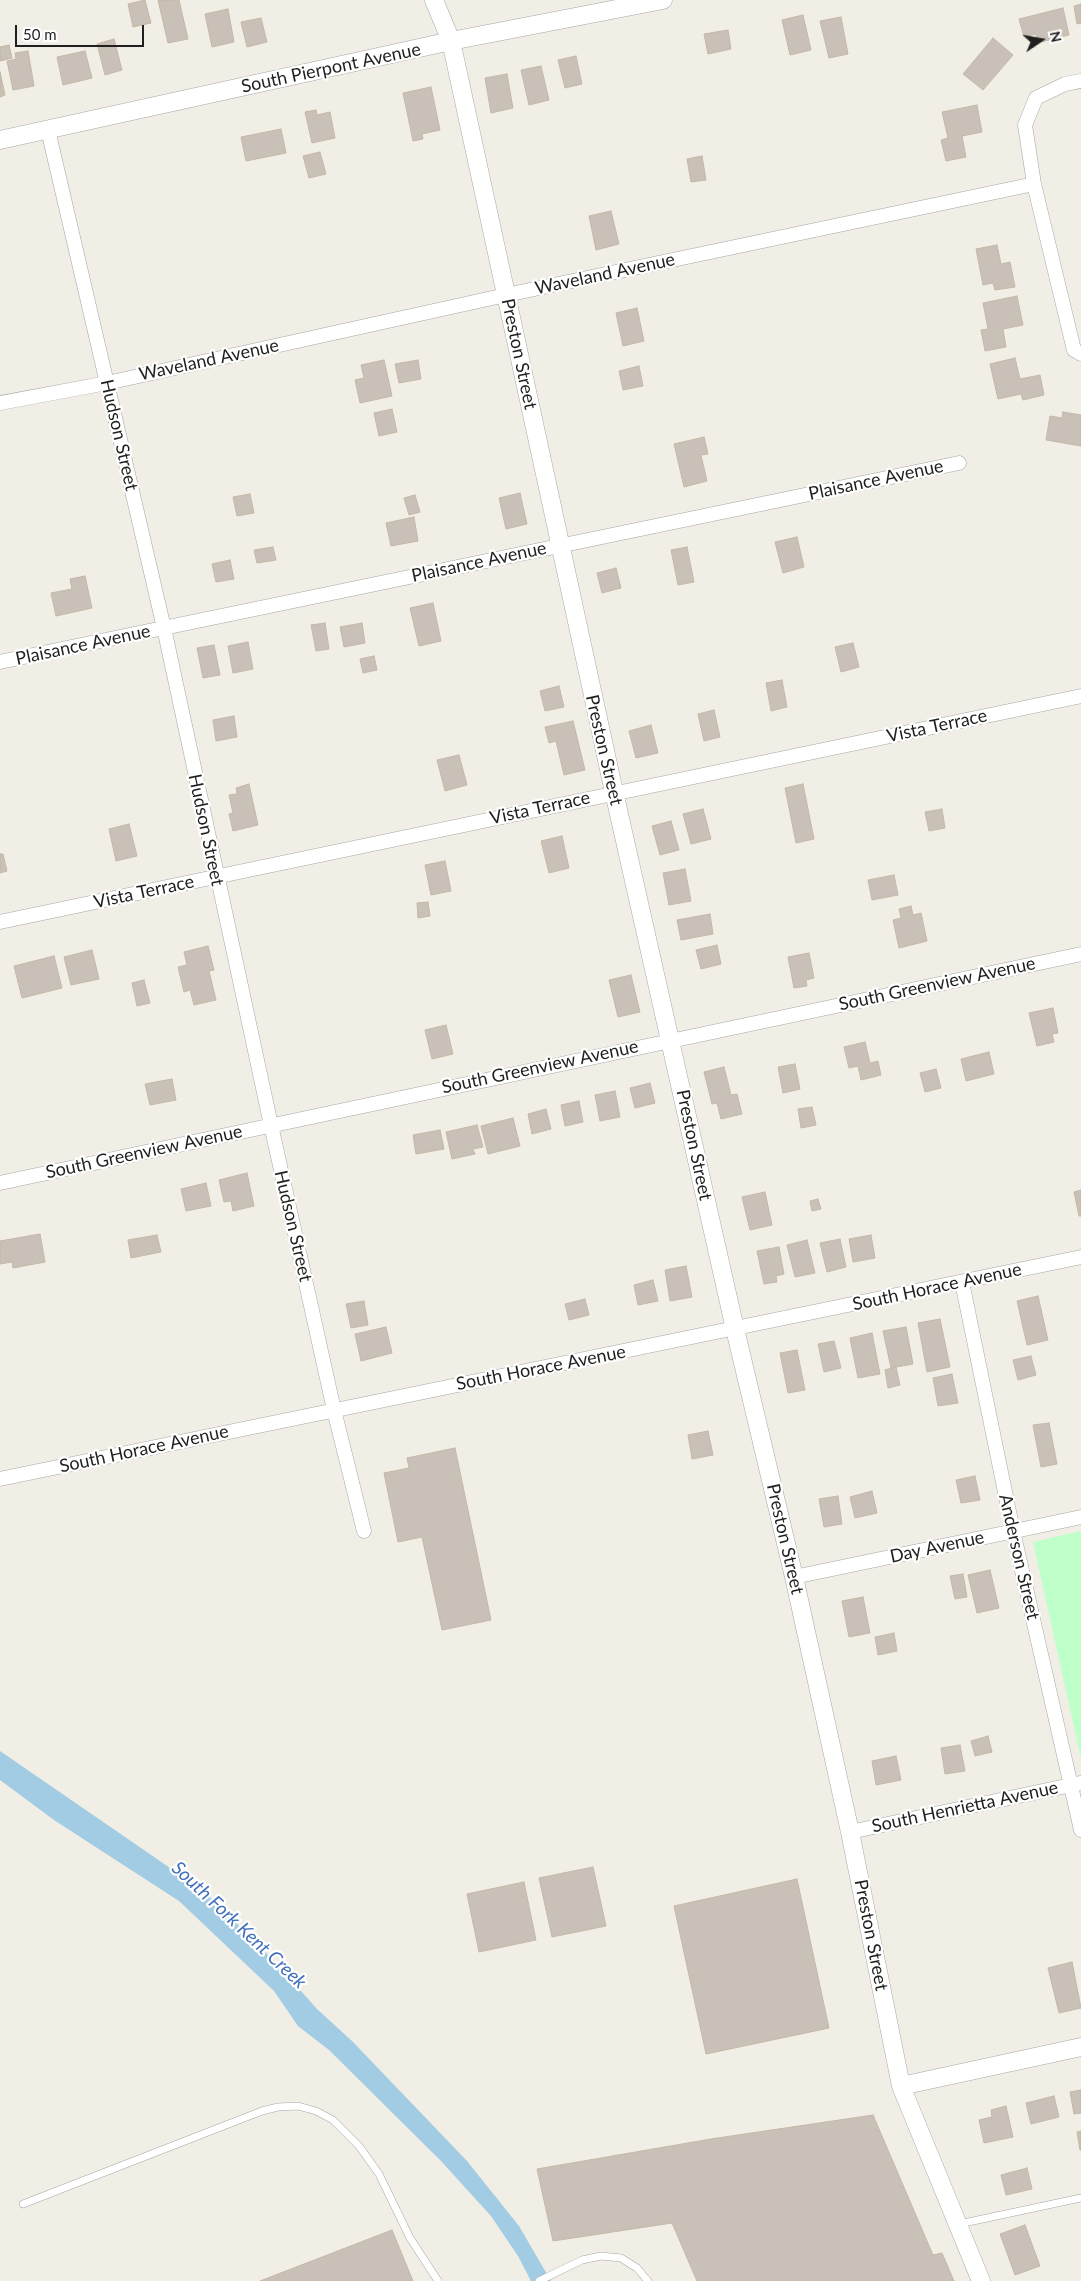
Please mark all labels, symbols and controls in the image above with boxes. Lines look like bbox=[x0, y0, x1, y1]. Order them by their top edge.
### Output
scale bar bbox=[18, 15, 146, 47]
north arrow bbox=[1016, 15, 1066, 65]
text: 50 m bbox=[23, 25, 57, 43]
text: N bbox=[1047, 30, 1066, 44]
street label: South Pierpont Avenue bbox=[239, 38, 423, 98]
street label: Waveland Avenue bbox=[533, 249, 677, 299]
street label: Preston Street bbox=[497, 297, 541, 411]
street label: Waveland Avenue bbox=[137, 335, 281, 385]
street label: Hudson Street bbox=[96, 377, 142, 493]
street label: Plaisance Avenue bbox=[807, 455, 945, 505]
street label: Plaisance Avenue bbox=[410, 537, 548, 587]
street label: Plaisance Avenue bbox=[14, 620, 152, 670]
street label: Preston Street bbox=[581, 693, 627, 807]
street label: Vista Terrace bbox=[885, 705, 989, 747]
street label: Hudson Street bbox=[184, 772, 228, 888]
street label: Vista Terrace bbox=[488, 787, 592, 829]
street label: Vista Terrace bbox=[92, 871, 196, 913]
street label: South Greenview Avenue bbox=[837, 953, 1037, 1015]
street label: South Greenview Avenue bbox=[440, 1036, 640, 1098]
street label: Preston Street bbox=[672, 1088, 716, 1202]
street label: South Greenview Avenue bbox=[44, 1121, 244, 1183]
street label: Hudson Street bbox=[270, 1168, 316, 1284]
street label: South Horace Avenue bbox=[851, 1259, 1023, 1315]
street label: South Horace Avenue bbox=[454, 1341, 628, 1395]
street label: South Horace Avenue bbox=[58, 1421, 230, 1477]
street label: Preston Street bbox=[762, 1482, 808, 1596]
street label: Anderson Street bbox=[994, 1492, 1044, 1622]
street label: Day Avenue bbox=[888, 1526, 986, 1568]
street label: South Henrietta Avenue bbox=[870, 1777, 1060, 1837]
water label: South Fork Kent Creek bbox=[167, 1857, 311, 1993]
street label: Preston Street bbox=[850, 1878, 892, 1992]

